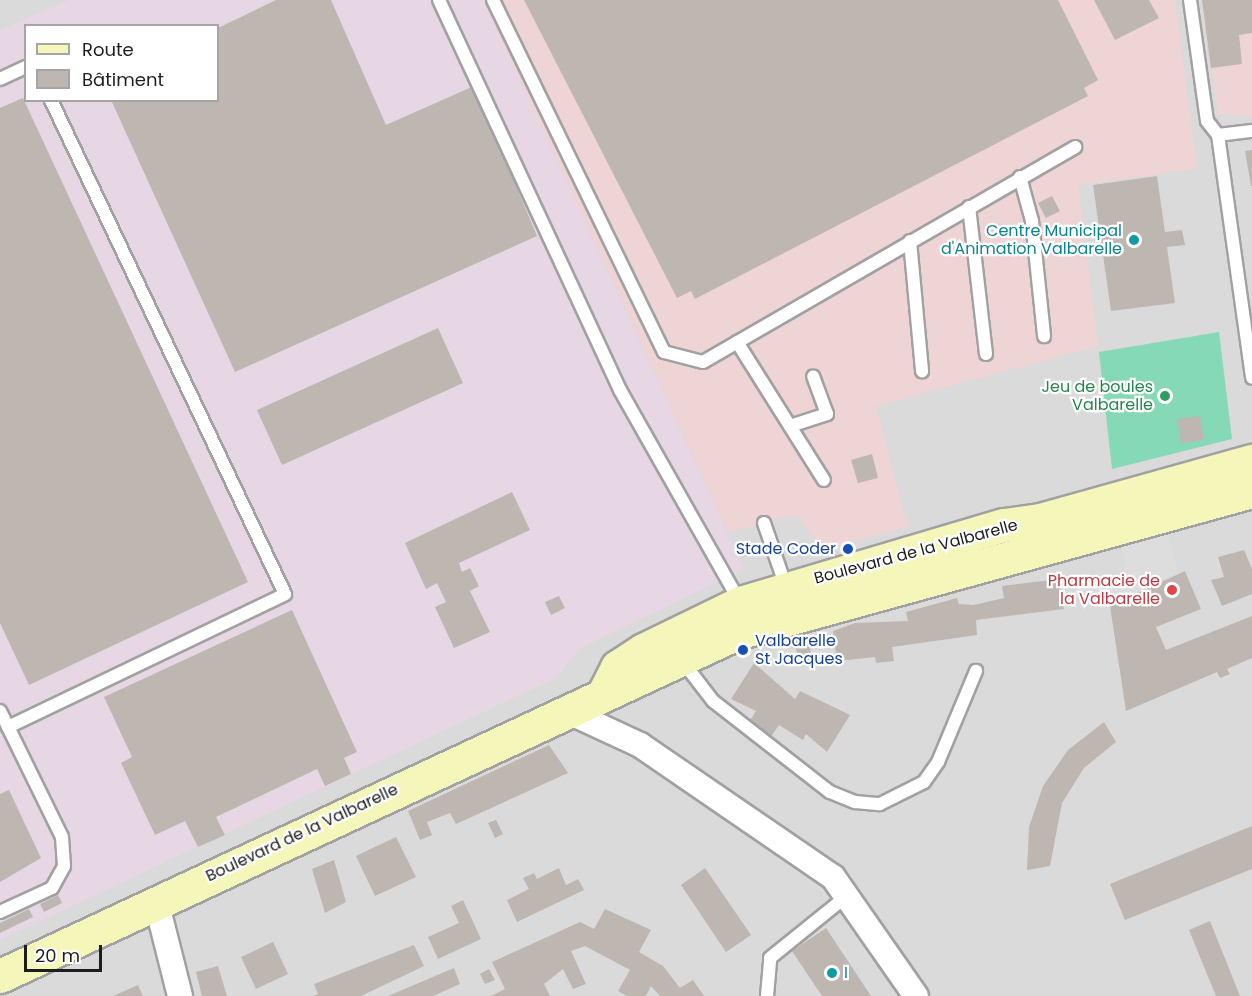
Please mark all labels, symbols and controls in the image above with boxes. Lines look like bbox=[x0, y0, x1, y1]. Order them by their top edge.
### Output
legend bbox=[24, 24, 219, 102]
text: Route bbox=[82, 37, 134, 62]
text: Bâtiment bbox=[82, 67, 164, 92]
place label: Centre Municipal d'Animation Valbarelle bbox=[941, 221, 1122, 259]
marker: Centre Municipal d'Animation Valbarelle bbox=[1127, 233, 1141, 247]
place label: Jeu de boules Valbarelle bbox=[1042, 377, 1153, 415]
marker: Jeu de boules Valbarelle bbox=[1158, 389, 1172, 403]
street label: Boulevard de la Valbarelle bbox=[812, 516, 1020, 588]
place label: Stade Coder bbox=[736, 539, 836, 559]
marker: Stade Coder bbox=[841, 542, 855, 556]
place label: Pharmacie de la Valbarelle bbox=[1048, 571, 1160, 609]
marker: Pharmacie de la Valbarelle bbox=[1165, 583, 1179, 597]
place label: Valbarelle St Jacques bbox=[755, 631, 843, 669]
marker: Valbarelle St Jacques bbox=[736, 643, 750, 657]
street label: Boulevard de la Valbarelle bbox=[203, 780, 401, 886]
scale bar bbox=[27, 933, 105, 971]
text: 20 m bbox=[35, 943, 80, 968]
place label: I bbox=[844, 963, 848, 983]
marker: I bbox=[825, 966, 839, 980]

